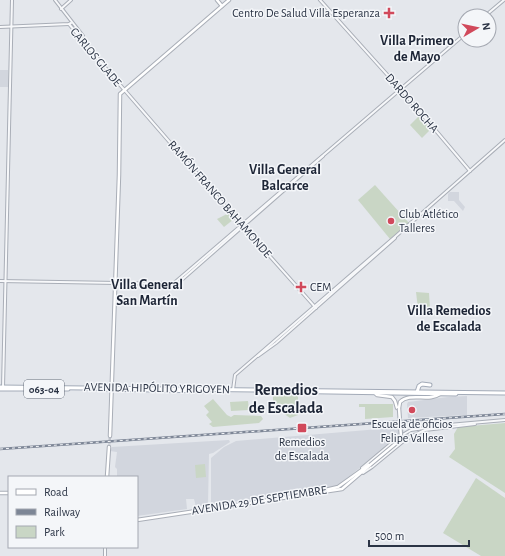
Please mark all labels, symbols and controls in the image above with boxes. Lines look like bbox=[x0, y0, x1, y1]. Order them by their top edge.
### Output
place label: Centro De Salud Villa Esperanza bbox=[232, 7, 380, 19]
marker: Centro De Salud Villa Esperanza bbox=[383, 7, 395, 19]
north arrow bbox=[457, 8, 497, 48]
text: N bbox=[480, 22, 492, 31]
street label: CARLOS GLADE bbox=[68, 25, 124, 89]
district label: Villa Primero de Mayo bbox=[380, 34, 454, 64]
street label: DARDO ROCHA bbox=[383, 71, 441, 135]
street label: RAMÓN FRANCO BAHAMONDE bbox=[166, 137, 275, 260]
district label: Villa General Balcarce bbox=[249, 163, 321, 193]
place label: Club Atlético Talleres bbox=[399, 208, 459, 234]
marker: Club Atlético Talleres bbox=[386, 216, 396, 226]
district label: Villa General San Martín bbox=[111, 278, 183, 308]
marker: CEM bbox=[295, 281, 307, 293]
place label: CEM bbox=[310, 281, 332, 293]
district label: Villa Remedios de Escalada bbox=[407, 304, 491, 334]
road number: 063-04 bbox=[24, 380, 64, 398]
street label: AVENIDA HIPÓLITO YRIGOYEN bbox=[84, 380, 230, 395]
district label: Remedios de Escalada bbox=[249, 382, 323, 416]
marker: Escuela de oficios Felipe Vallese bbox=[407, 405, 417, 415]
place label: Escuela de oficios Felipe Vallese bbox=[372, 418, 452, 444]
marker: Remedios de Escalada bbox=[296, 422, 308, 434]
place label: Remedios de Escalada bbox=[275, 436, 330, 462]
legend bbox=[8, 476, 138, 548]
street label: AVENIDA 29 DE SEPTIEMBRE bbox=[191, 483, 328, 517]
text: Road bbox=[44, 486, 68, 498]
text: Railway bbox=[44, 506, 80, 519]
scale bar bbox=[369, 522, 469, 548]
text: Park bbox=[44, 526, 65, 538]
text: 500 m bbox=[375, 530, 404, 542]

